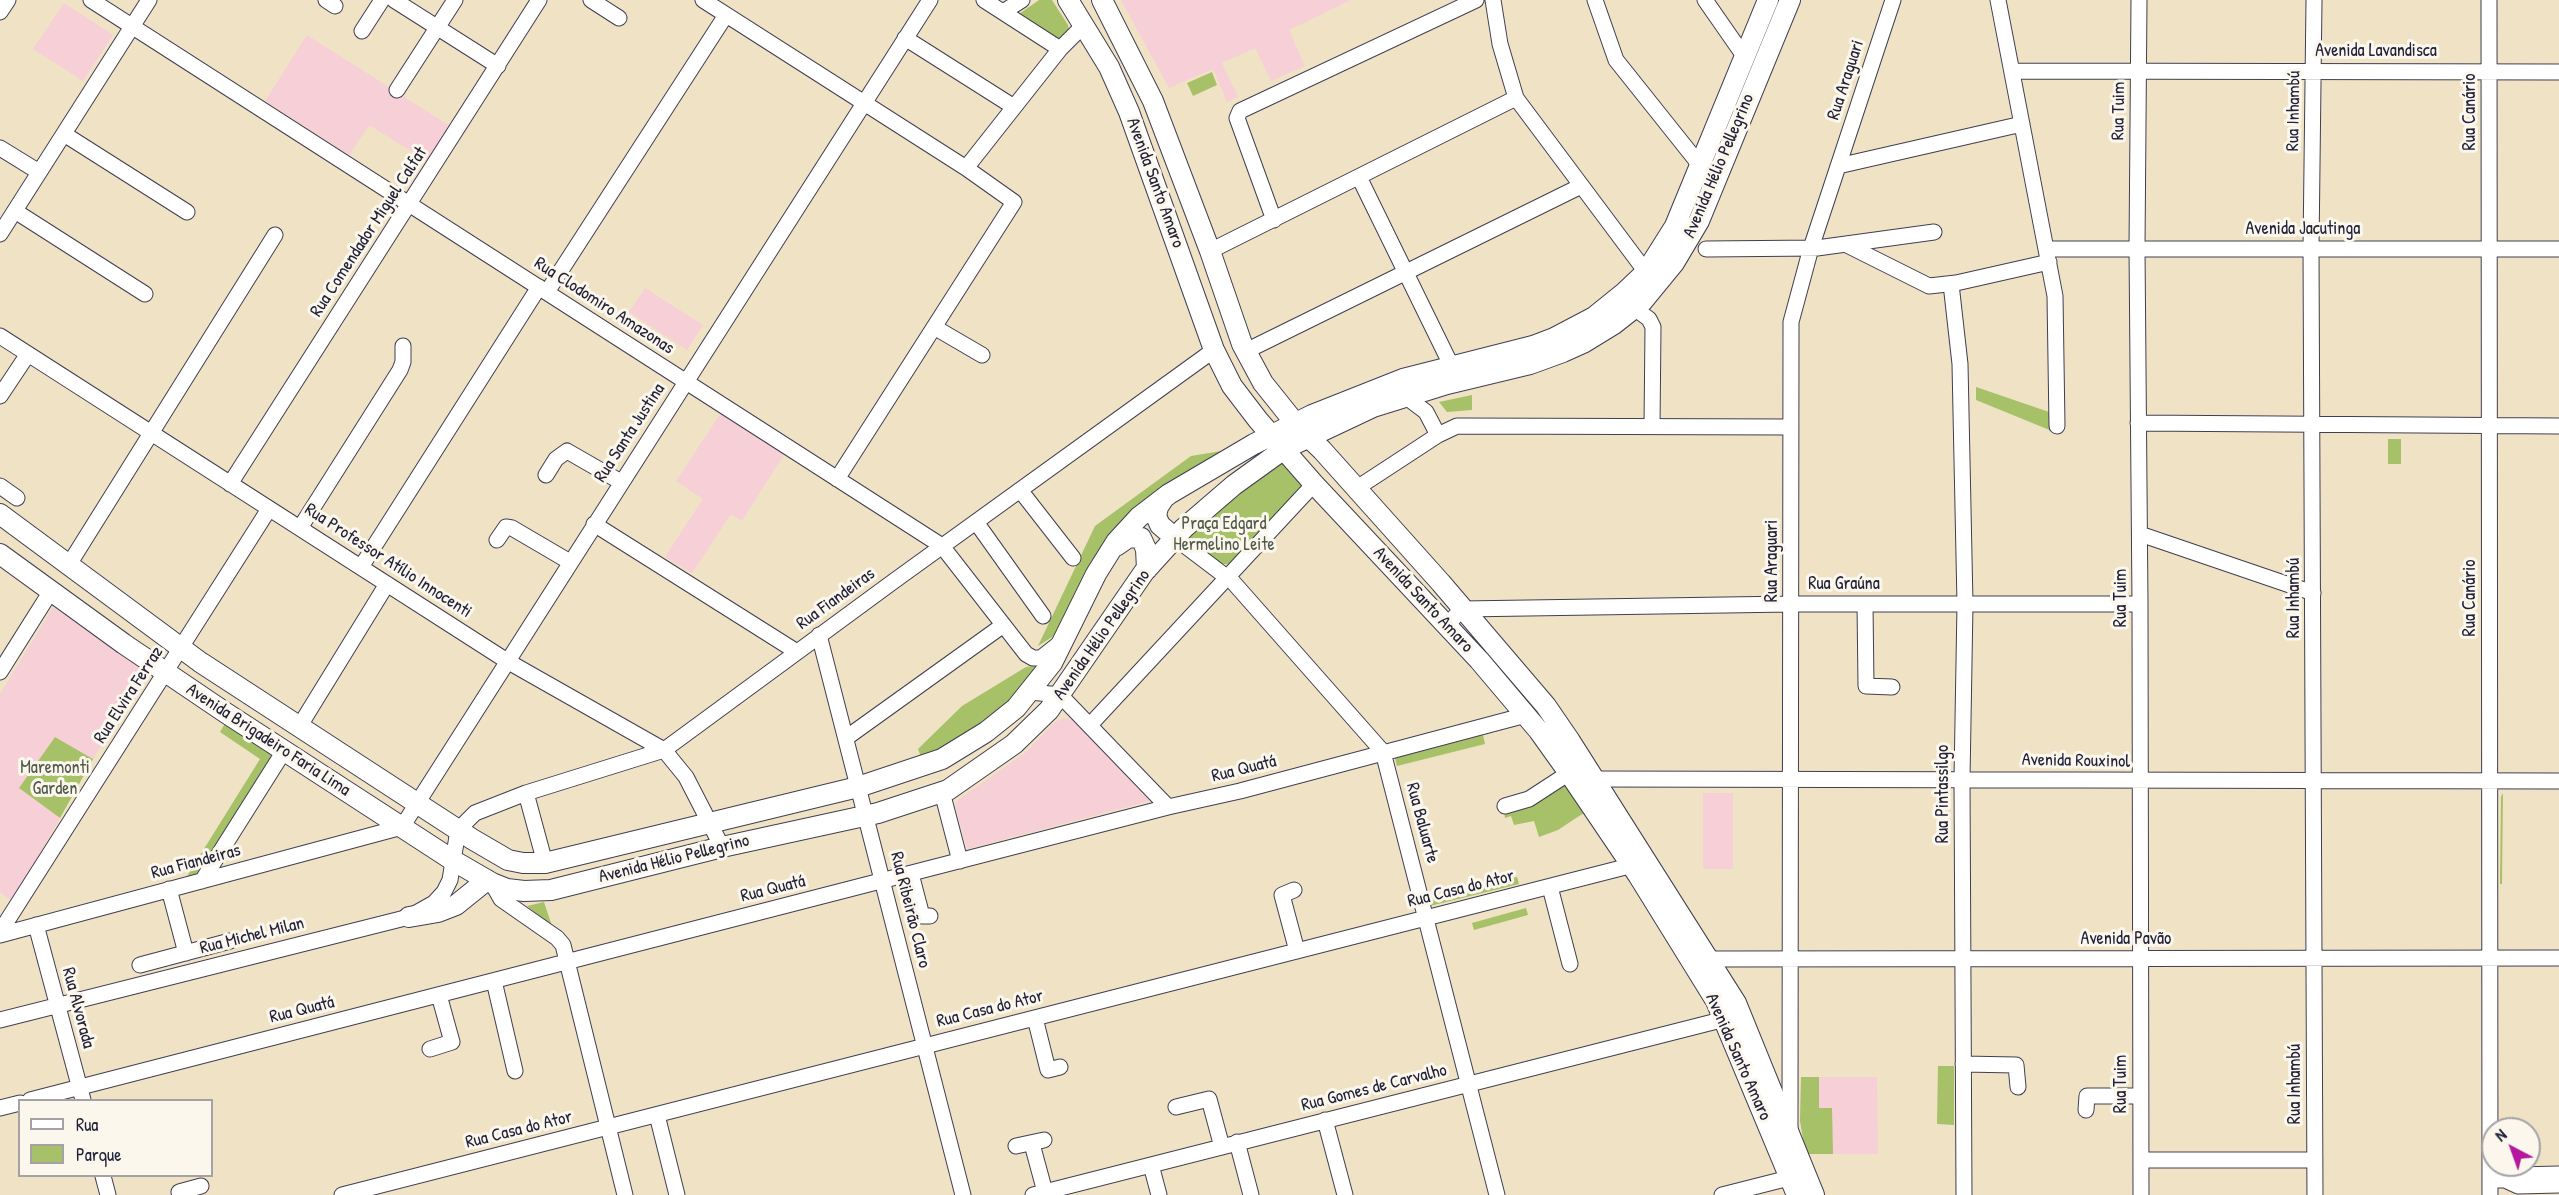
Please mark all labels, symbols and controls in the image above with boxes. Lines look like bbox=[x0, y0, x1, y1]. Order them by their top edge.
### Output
street label: Rua Araguari bbox=[1823, 37, 1869, 123]
street label: Avenida Lavandisca bbox=[2315, 40, 2437, 62]
street label: Rua Inhambú bbox=[2283, 71, 2305, 151]
street label: Rua Canário bbox=[2459, 74, 2481, 150]
street label: Rua Tuim bbox=[2108, 82, 2130, 140]
street label: Avenida Hélio Pellegrino bbox=[1679, 91, 1759, 241]
street label: Avenida Santo Amaro bbox=[1121, 115, 1189, 251]
street label: Rua Comendador Miguel Calfat bbox=[306, 143, 432, 321]
street label: Avenida Jacutinga bbox=[2246, 218, 2360, 240]
street label: Rua Clodomiro Amazonas bbox=[530, 253, 678, 359]
street label: Rua Santa Justina bbox=[590, 379, 670, 487]
street label: Rua Professor Atílio Innocenti bbox=[300, 499, 476, 623]
park label: Praça Edgard Hermelino Leite bbox=[1173, 513, 1275, 556]
street label: Rua Araguari bbox=[1761, 520, 1783, 602]
street label: Avenida Santo Amaro bbox=[1368, 543, 1478, 657]
street label: Rua Inhambú bbox=[2283, 558, 2305, 638]
street label: Rua Canário bbox=[2459, 560, 2481, 636]
street label: Rua Fiandeiras bbox=[793, 563, 879, 635]
street label: Avenida Hélio Pellegrino bbox=[1049, 566, 1155, 704]
street label: Rua Tuim bbox=[2110, 569, 2132, 627]
street label: Rua Graúna bbox=[1808, 573, 1880, 595]
street label: Rua Elvira Ferraz bbox=[90, 642, 168, 748]
street label: Avenida Brigadeiro Faria Lima bbox=[182, 679, 354, 801]
street label: Rua Pintassilgo bbox=[1932, 745, 1954, 843]
street label: Avenida Rouxinol bbox=[2022, 749, 2130, 773]
street label: Rua Quatá bbox=[1209, 751, 1279, 787]
park label: Maremonti Garden bbox=[20, 757, 90, 800]
street label: Rua Baluarte bbox=[1401, 781, 1443, 865]
street label: Avenida Hélio Pellegrino bbox=[596, 830, 752, 888]
street label: Rua Fiandeiras bbox=[149, 840, 243, 884]
street label: Rua Ribeirão Claro bbox=[885, 850, 935, 970]
street label: Rua Casa do Ator bbox=[1405, 865, 1517, 913]
street label: Rua Quatá bbox=[738, 871, 808, 907]
street label: Rua Michel Milan bbox=[198, 913, 306, 959]
street label: Avenida Pavão bbox=[2081, 928, 2171, 950]
street label: Rua Alvorada bbox=[57, 965, 99, 1051]
street label: Rua Casa do Ator bbox=[934, 985, 1046, 1033]
street label: Avenida Santo Amaro bbox=[1700, 990, 1776, 1124]
street label: Rua Quatá bbox=[267, 992, 337, 1028]
street label: Rua Inhambú bbox=[2284, 1044, 2306, 1124]
street label: Rua Tuim bbox=[2110, 1055, 2132, 1113]
street label: Rua Gomes de Carvalho bbox=[1299, 1060, 1449, 1116]
legend bbox=[18, 1099, 213, 1177]
street label: Rua Casa do Ator bbox=[463, 1106, 575, 1154]
text: Rua bbox=[76, 1112, 98, 1137]
north arrow bbox=[2481, 1117, 2541, 1177]
text: N bbox=[2490, 1124, 2511, 1146]
text: Parque bbox=[76, 1142, 121, 1167]

